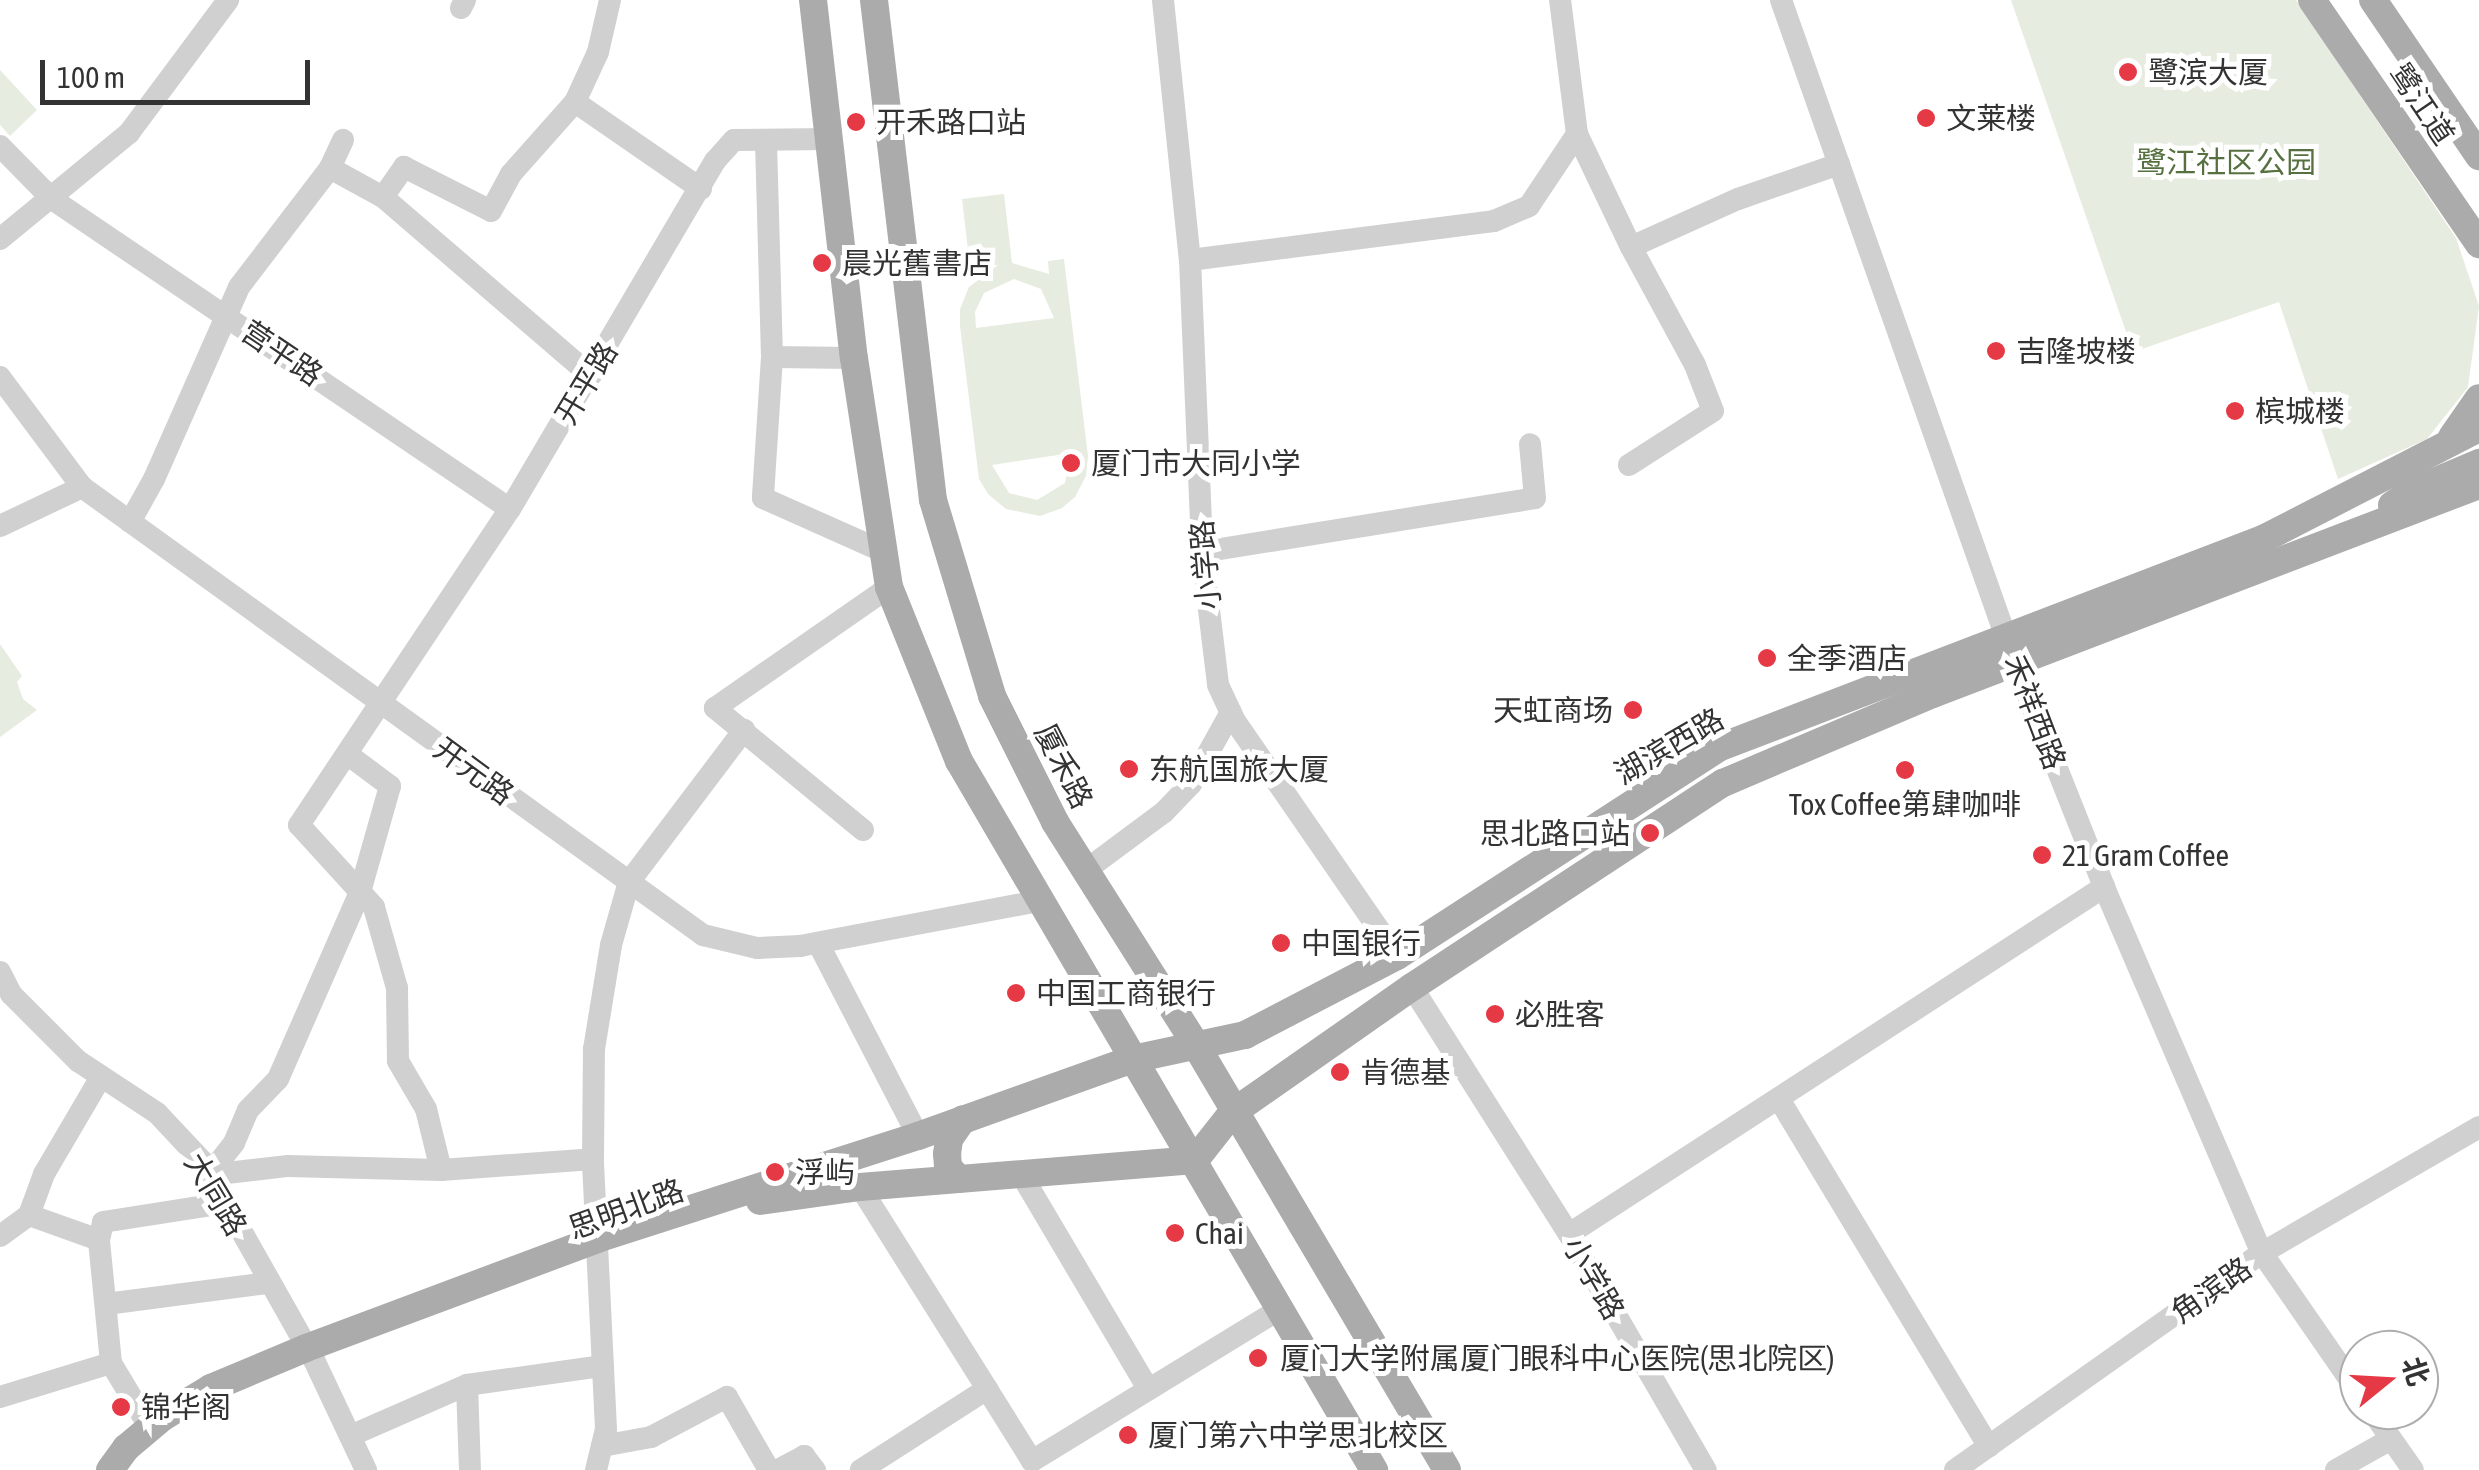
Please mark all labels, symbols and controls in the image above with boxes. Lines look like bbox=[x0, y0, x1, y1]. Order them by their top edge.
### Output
scale bar bbox=[45, 40, 315, 102]
place label: 鹭滨大厦 bbox=[2148, 54, 2268, 90]
street label: 鹭江道 bbox=[2382, 57, 2462, 151]
text: 100 m bbox=[57, 60, 125, 94]
marker: 鹭滨大厦 bbox=[2117, 61, 2139, 83]
place label: 文莱楼 bbox=[1946, 100, 2036, 136]
place label: 开禾路口站 bbox=[876, 104, 1026, 140]
marker: 文莱楼 bbox=[1915, 107, 1937, 129]
marker: 开禾路口站 bbox=[845, 111, 867, 133]
park label: 鹭江社区公园 bbox=[2136, 144, 2316, 180]
place label: 晨光舊書店 bbox=[842, 245, 992, 281]
marker: 晨光舊書店 bbox=[811, 252, 833, 274]
street label: 营平路 bbox=[235, 313, 329, 393]
place label: 吉隆坡楼 bbox=[2016, 333, 2136, 369]
street label: 开平路 bbox=[547, 335, 625, 431]
marker: 吉隆坡楼 bbox=[1985, 340, 2007, 362]
place label: 槟城楼 bbox=[2255, 393, 2345, 429]
marker: 槟城楼 bbox=[2224, 400, 2246, 422]
place label: 厦门市大同小学 bbox=[1091, 445, 1301, 481]
marker: 厦门市大同小学 bbox=[1060, 452, 1082, 474]
street label: 小学路 bbox=[1183, 519, 1227, 611]
place label: 全季酒店 bbox=[1787, 640, 1907, 676]
marker: 全季酒店 bbox=[1756, 647, 1778, 669]
street label: 禾祥西路 bbox=[1997, 650, 2073, 774]
place label: 天虹商场 bbox=[1493, 692, 1613, 728]
marker: 天虹商场 bbox=[1622, 699, 1644, 721]
street label: 湖滨西路 bbox=[1608, 700, 1730, 792]
street label: 厦禾路 bbox=[1028, 718, 1100, 814]
street label: 开元路 bbox=[427, 730, 521, 812]
place label: 东航国旅大厦 bbox=[1149, 751, 1329, 787]
marker: 东航国旅大厦 bbox=[1118, 758, 1140, 780]
marker: Tox Coffee第肆咖啡 bbox=[1894, 759, 1916, 781]
place label: Tox Coffee第肆咖啡 bbox=[1789, 786, 2021, 822]
place label: 思北路口站 bbox=[1480, 815, 1630, 851]
marker: 思北路口站 bbox=[1639, 822, 1661, 844]
place label: 21 Gram Coffee bbox=[2062, 837, 2229, 873]
marker: 21 Gram Coffee bbox=[2031, 844, 2053, 866]
place label: 中国银行 bbox=[1301, 925, 1421, 961]
marker: 中国银行 bbox=[1270, 932, 1292, 954]
place label: 中国工商银行 bbox=[1036, 975, 1216, 1011]
marker: 中国工商银行 bbox=[1005, 982, 1027, 1004]
place label: 必胜客 bbox=[1515, 996, 1605, 1032]
marker: 必胜客 bbox=[1484, 1003, 1506, 1025]
place label: 肯德基 bbox=[1360, 1054, 1450, 1090]
marker: 肯德基 bbox=[1329, 1061, 1351, 1083]
street label: 大同路 bbox=[177, 1146, 255, 1242]
place label: 浮屿 bbox=[795, 1154, 855, 1190]
marker: 浮屿 bbox=[764, 1161, 786, 1183]
street label: 思明北路 bbox=[563, 1172, 689, 1246]
place label: Chai bbox=[1195, 1215, 1244, 1251]
marker: Chai bbox=[1164, 1222, 1186, 1244]
street label: 小学路 bbox=[1556, 1230, 1632, 1326]
street label: 角滨路 bbox=[2164, 1249, 2258, 1331]
north arrow bbox=[2339, 1330, 2439, 1430]
place label: 厦门大学附属厦门眼科中心医院(思北院区) bbox=[1280, 1340, 1834, 1376]
marker: 厦门大学附属厦门眼科中心医院(思北院区) bbox=[1245, 1345, 1271, 1371]
text: 北 bbox=[2396, 1353, 2435, 1390]
place label: 锦华阁 bbox=[141, 1389, 231, 1425]
marker: 锦华阁 bbox=[110, 1396, 132, 1418]
place label: 厦门第六中学思北校区 bbox=[1148, 1417, 1448, 1453]
marker: 厦门第六中学思北校区 bbox=[1117, 1424, 1139, 1446]

